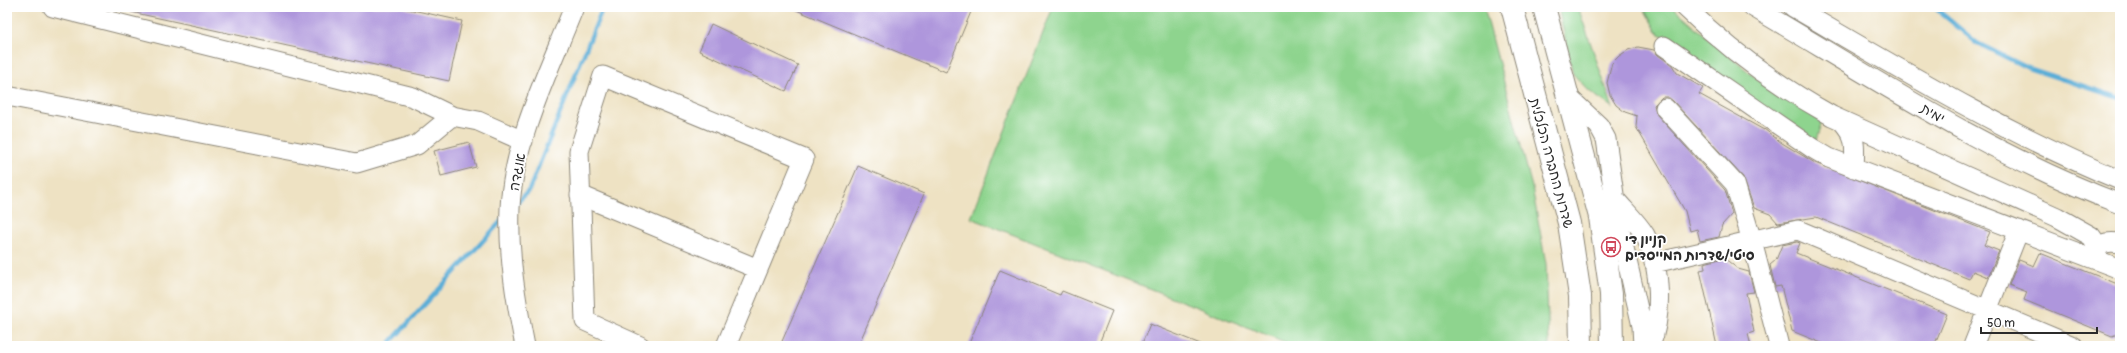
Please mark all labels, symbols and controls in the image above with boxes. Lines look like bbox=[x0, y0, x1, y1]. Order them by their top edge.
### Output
street label: שדרות החברה הכלכלית bbox=[1526, 95, 1577, 230]
street label: ימית bbox=[1917, 99, 1948, 127]
street label: אוגדה bbox=[505, 152, 529, 193]
place label: קניון די סיטי/שדרות המייסדים bbox=[1625, 231, 1755, 264]
bus stop icon: קניון די סיטי/שדרות המייסדים bbox=[1600, 236, 1622, 258]
scale bar bbox=[1981, 309, 2097, 335]
text: 50 m bbox=[1987, 316, 2015, 331]

